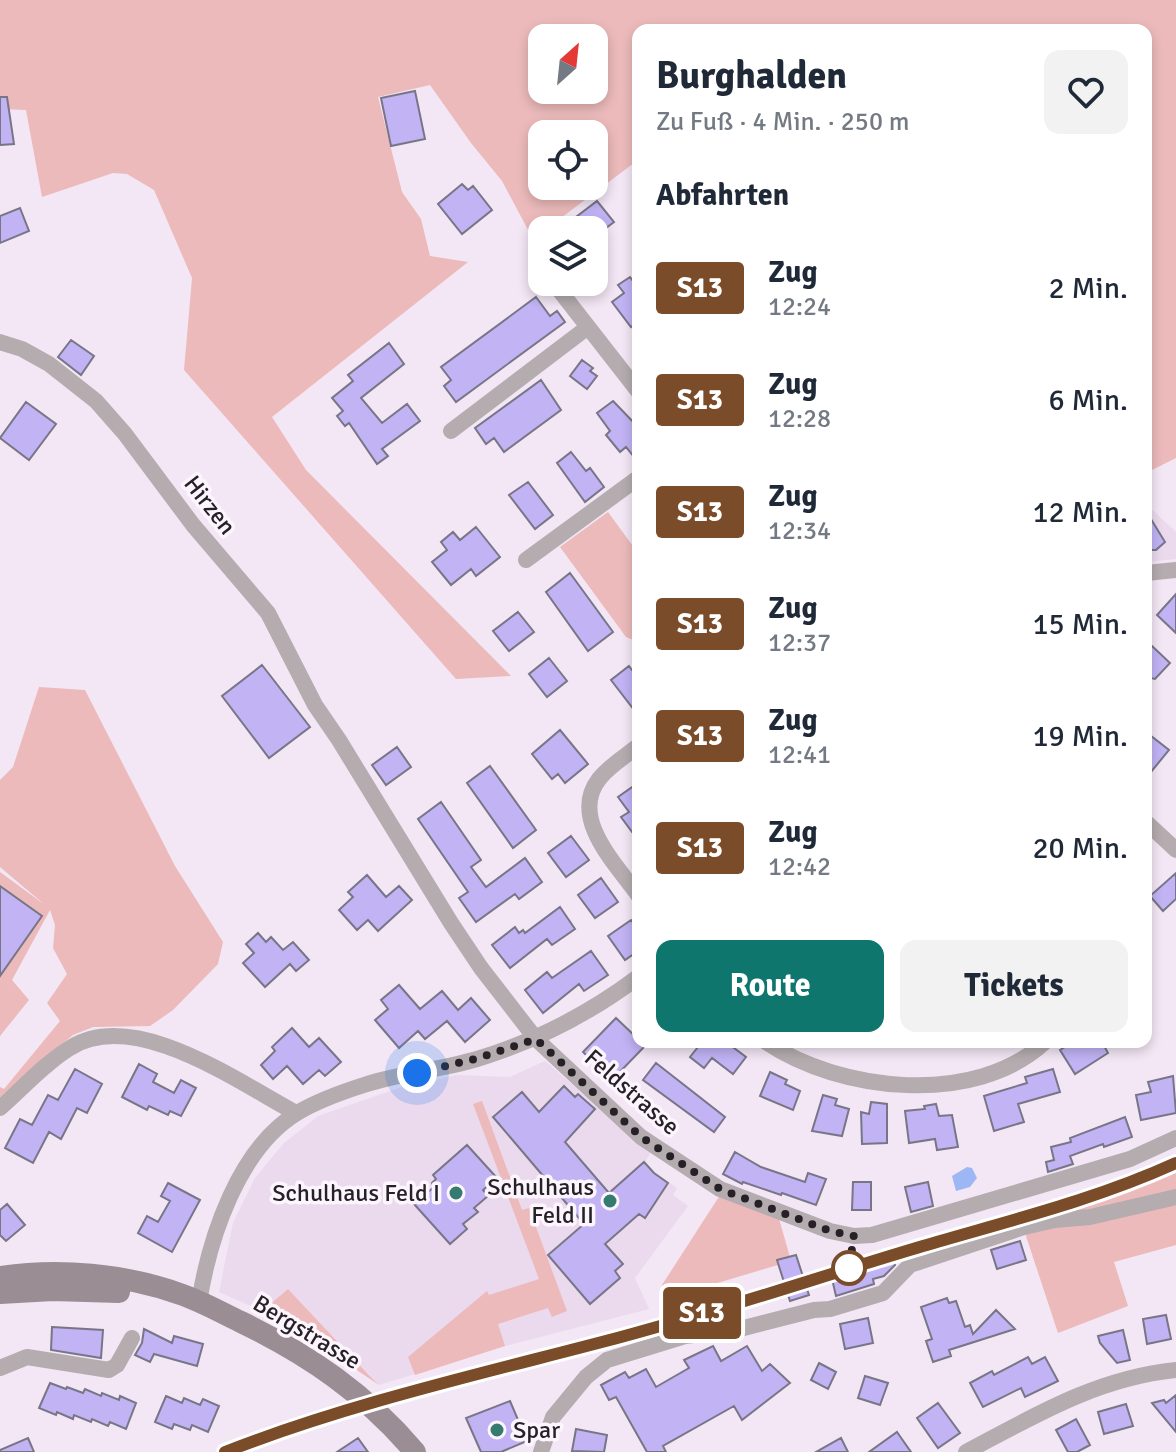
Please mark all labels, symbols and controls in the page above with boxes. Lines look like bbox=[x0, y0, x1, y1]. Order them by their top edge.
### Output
north arrow bbox=[528, 24, 608, 104]
map controls bbox=[528, 24, 608, 296]
button: heart bbox=[1044, 50, 1128, 134]
text: Burghalden bbox=[656, 52, 847, 99]
text: Zu Fuß · 4 Min. · 250 m bbox=[656, 106, 909, 138]
button: locate bbox=[528, 120, 608, 200]
text: Abfahrten bbox=[656, 177, 789, 214]
button: layers bbox=[528, 216, 608, 296]
text: Zug bbox=[768, 254, 818, 291]
text: 2 Min. bbox=[1049, 270, 1128, 307]
text: S13 bbox=[677, 271, 723, 305]
text: 12:24 bbox=[768, 291, 831, 323]
text: Zug bbox=[768, 366, 818, 403]
text: 6 Min. bbox=[1049, 382, 1128, 419]
text: S13 bbox=[677, 383, 723, 417]
text: 12:28 bbox=[768, 403, 831, 435]
street label: Hirzen bbox=[177, 469, 243, 541]
text: Zug bbox=[768, 478, 818, 515]
text: 12 Min. bbox=[1032, 494, 1128, 531]
text: S13 bbox=[677, 495, 723, 529]
text: 12:34 bbox=[768, 515, 831, 547]
text: Zug bbox=[768, 590, 818, 627]
text: 15 Min. bbox=[1032, 606, 1128, 643]
text: S13 bbox=[677, 607, 723, 641]
text: 12:37 bbox=[768, 627, 831, 659]
text: Zug bbox=[768, 702, 818, 739]
text: 19 Min. bbox=[1032, 718, 1128, 755]
text: S13 bbox=[677, 719, 723, 753]
text: 12:41 bbox=[768, 739, 831, 771]
text: Zug bbox=[768, 814, 818, 851]
text: 20 Min. bbox=[1032, 830, 1128, 867]
text: S13 bbox=[677, 831, 723, 865]
text: 12:42 bbox=[768, 851, 831, 883]
button: Route bbox=[656, 940, 884, 1032]
button: Tickets bbox=[900, 940, 1128, 1032]
street label: Feldstrasse bbox=[578, 1043, 686, 1141]
your location bbox=[397, 1053, 437, 1093]
place label: Schulhaus Feld II bbox=[487, 1172, 594, 1230]
place label: Schulhaus Feld I bbox=[272, 1178, 440, 1208]
marker: Schulhaus Feld I bbox=[447, 1184, 465, 1202]
marker: Schulhaus Feld II bbox=[601, 1192, 619, 1210]
unlabelled marker bbox=[832, 1251, 866, 1285]
line badge: S13 bbox=[656, 1287, 748, 1339]
street label: Bergstrasse bbox=[248, 1288, 366, 1376]
text: S13 bbox=[679, 1296, 725, 1330]
place label: Spar bbox=[513, 1415, 560, 1445]
marker: Spar bbox=[488, 1421, 506, 1439]

